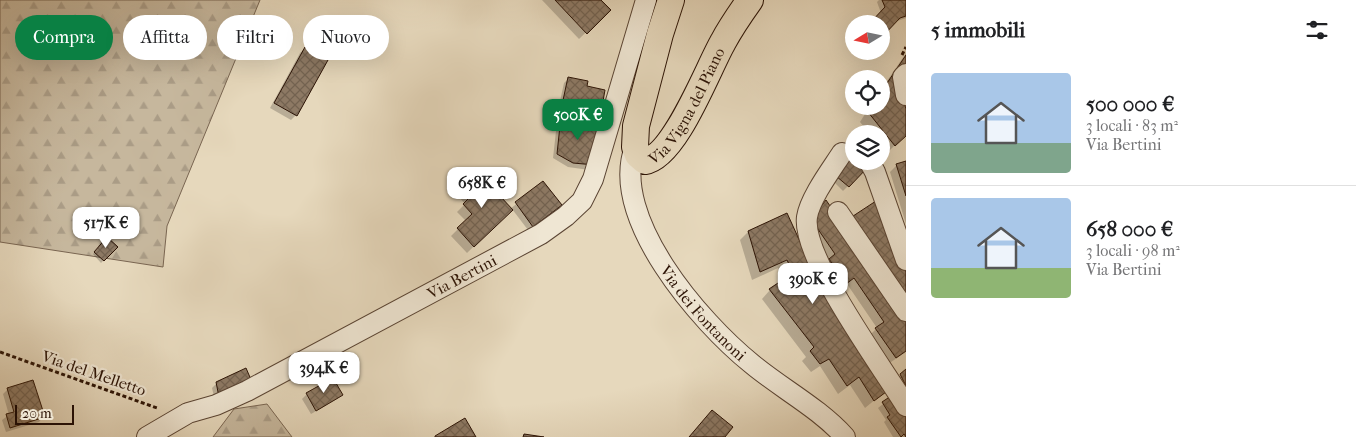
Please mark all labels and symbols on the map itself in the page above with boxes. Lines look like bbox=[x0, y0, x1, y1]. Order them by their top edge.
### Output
north arrow bbox=[845, 15, 890, 60]
street label: Via Vigna del Piano bbox=[644, 44, 728, 169]
pin: 500K € bbox=[537, 98, 619, 141]
pin: 658K € bbox=[441, 166, 523, 209]
pin: 517K € bbox=[65, 206, 147, 249]
street label: Via Bertini bbox=[423, 250, 500, 303]
street label: Via dei Fontanoni bbox=[656, 261, 750, 365]
pin: 390K € bbox=[772, 262, 854, 305]
street label: Via del Melletto bbox=[39, 346, 149, 400]
pin: 394K € bbox=[283, 352, 365, 394]
scale bar bbox=[15, 402, 74, 425]

